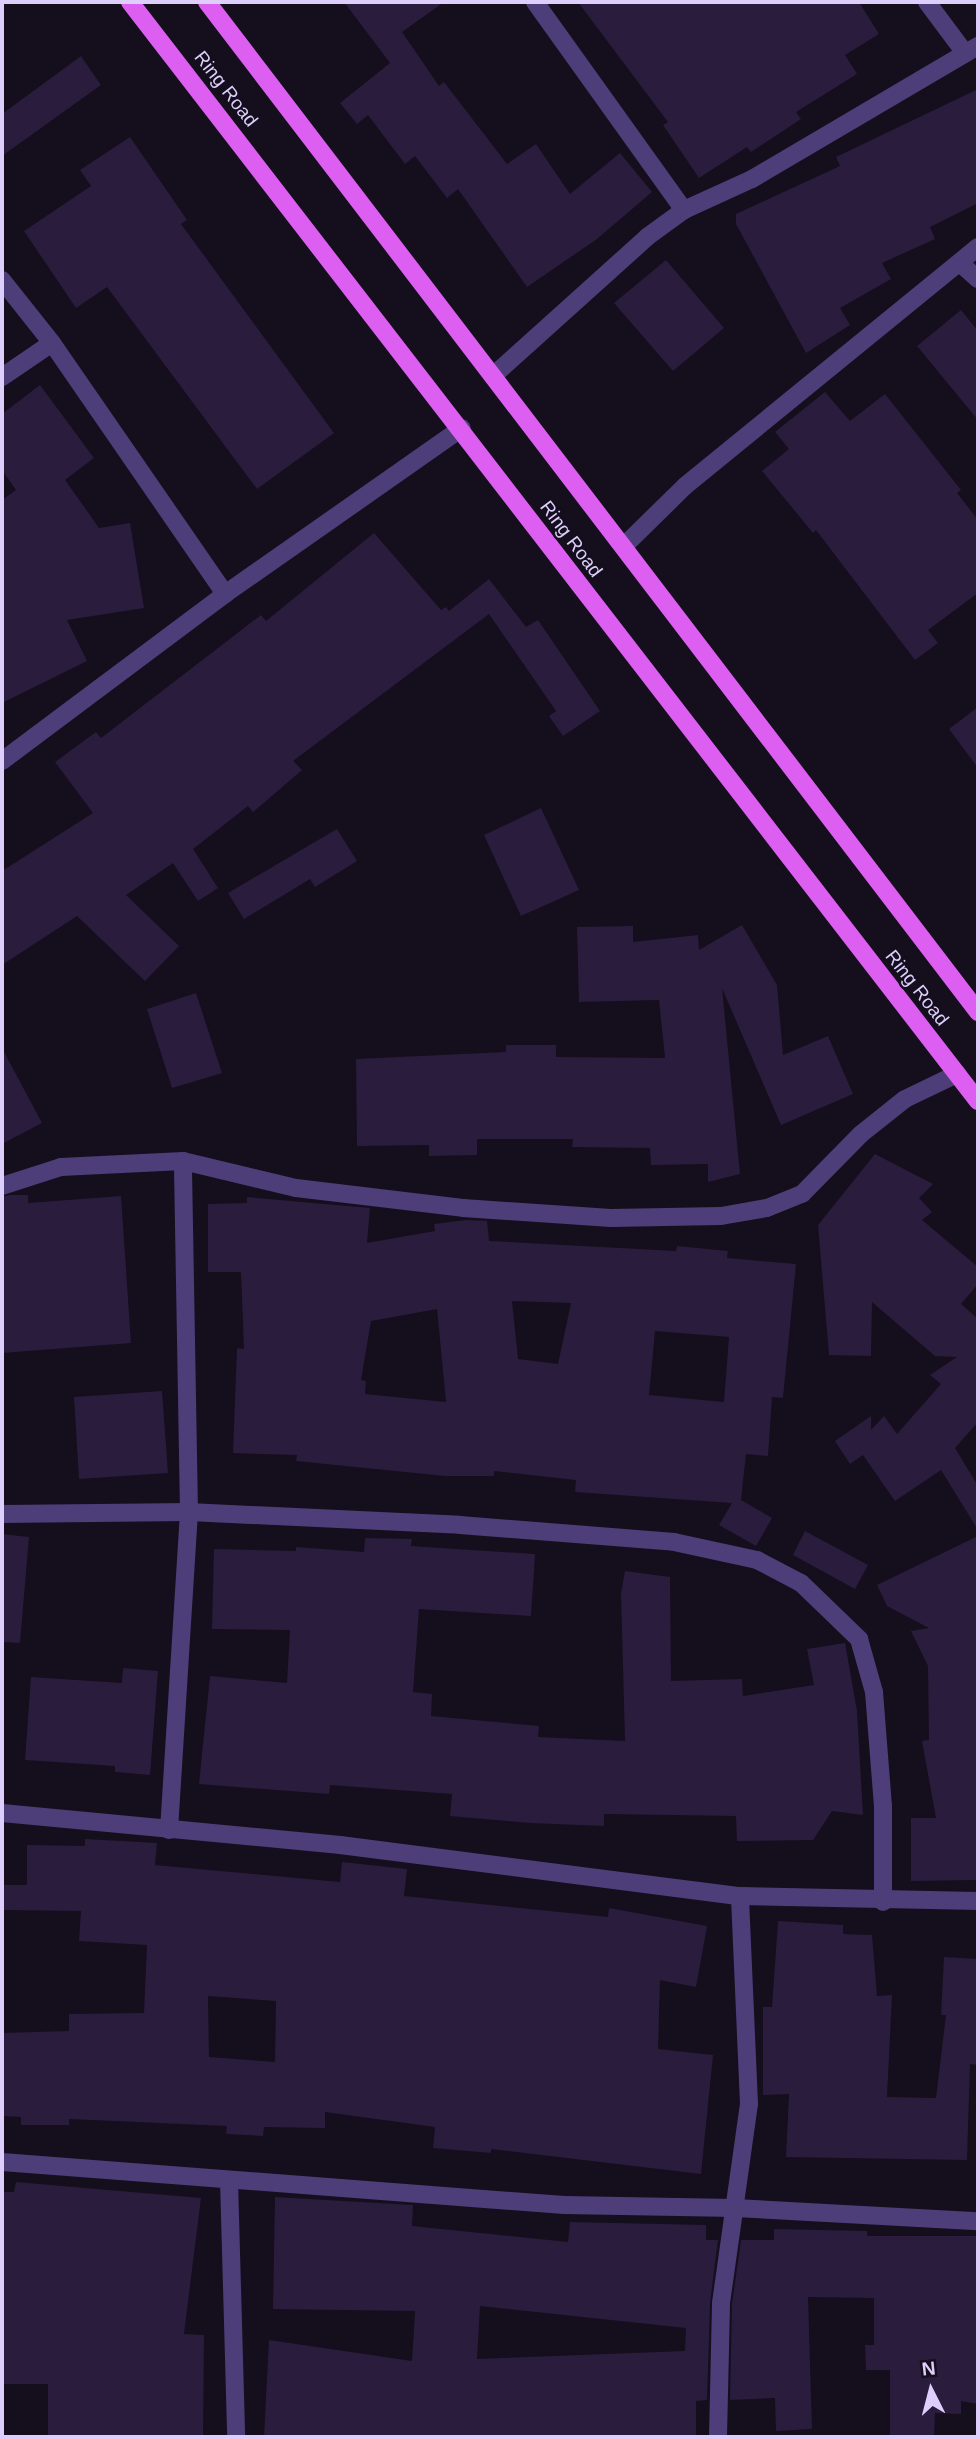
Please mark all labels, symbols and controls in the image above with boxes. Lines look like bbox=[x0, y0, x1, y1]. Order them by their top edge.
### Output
street label: Ring Road bbox=[189, 47, 263, 131]
street label: Ring Road bbox=[535, 496, 607, 582]
street label: Ring Road bbox=[880, 946, 954, 1030]
north arrow bbox=[896, 2355, 966, 2425]
text: N bbox=[921, 2357, 937, 2380]

